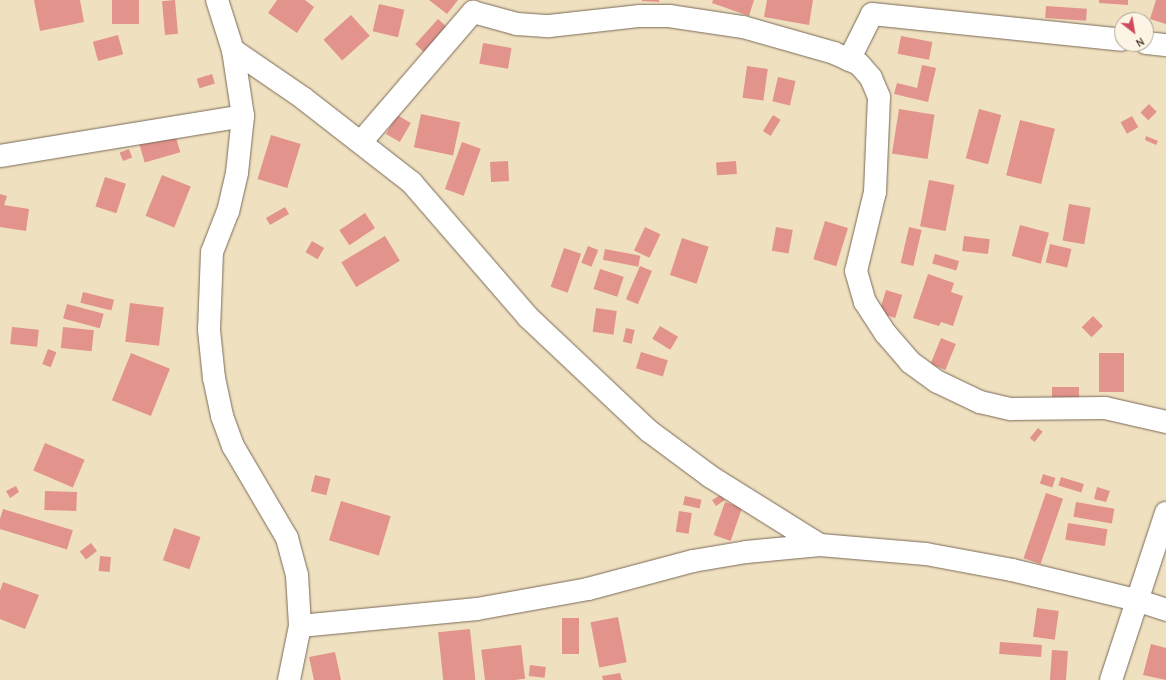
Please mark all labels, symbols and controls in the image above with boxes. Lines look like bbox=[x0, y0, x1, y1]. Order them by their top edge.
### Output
north arrow bbox=[1114, 12, 1154, 52]
text: N bbox=[1133, 34, 1146, 49]

